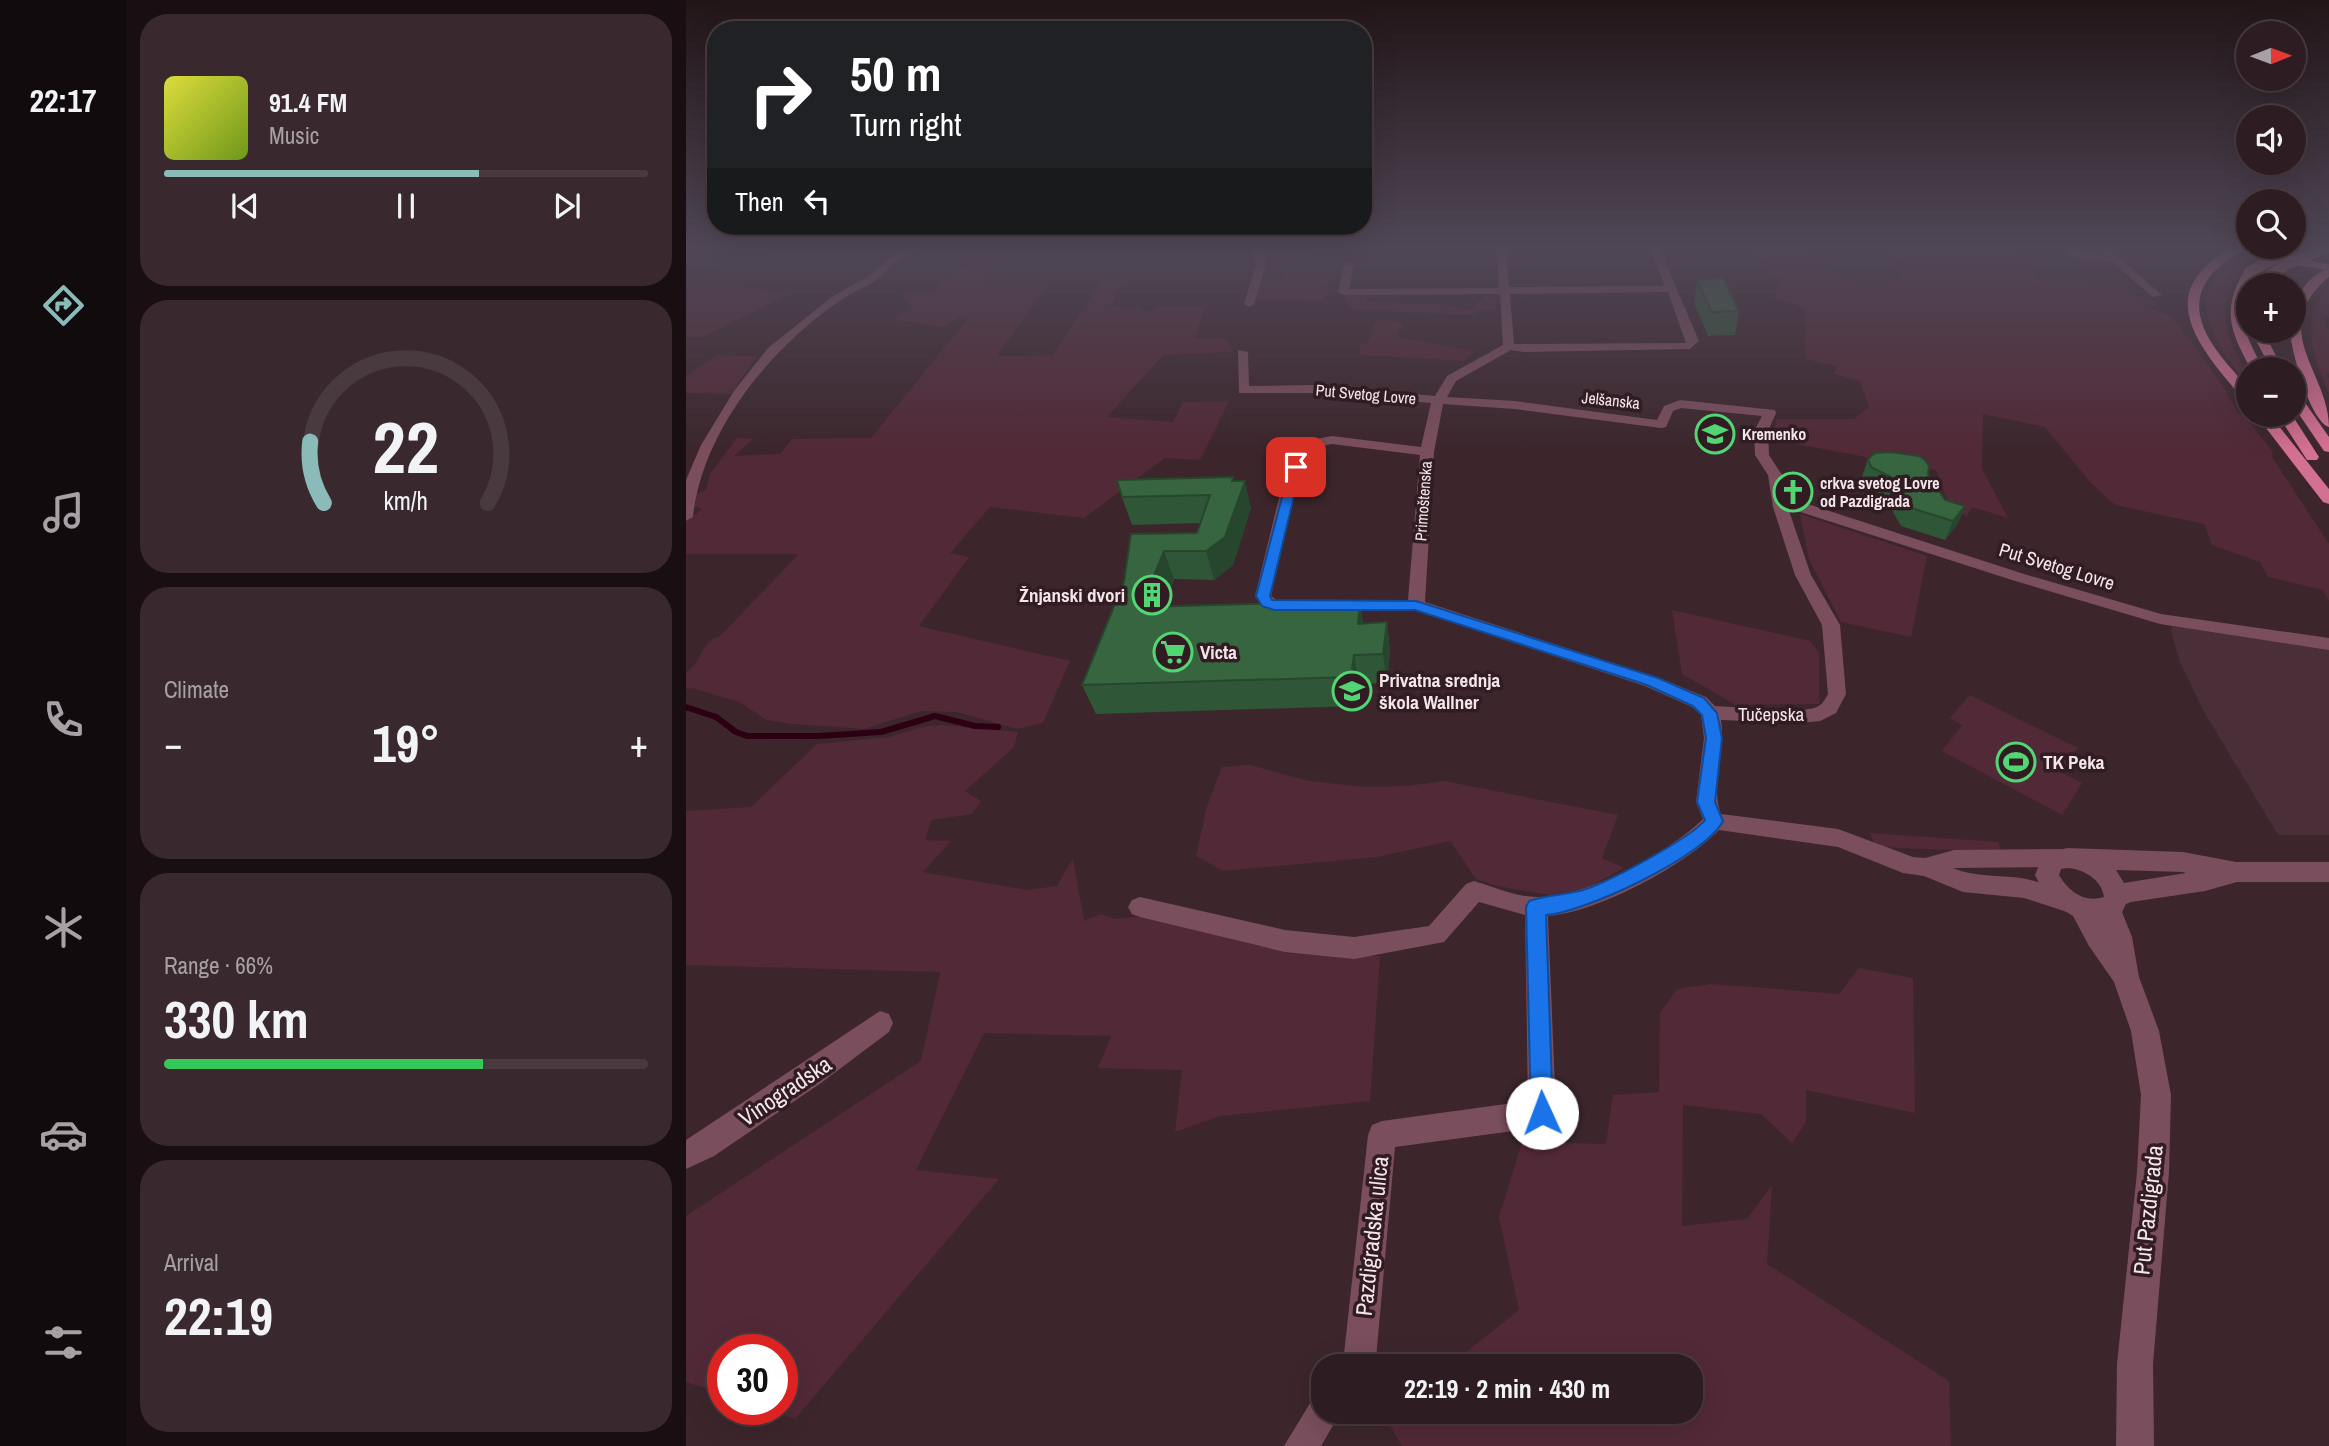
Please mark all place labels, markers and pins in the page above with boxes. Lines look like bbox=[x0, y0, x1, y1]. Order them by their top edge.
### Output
school or university icon: Kremenko bbox=[1694, 413, 1736, 455]
place label: Kremenko bbox=[1742, 423, 1806, 445]
pin bbox=[1266, 437, 1326, 497]
church icon: crkva svetog Lovre od Pazdigrada bbox=[1772, 471, 1814, 513]
place label: crkva svetog Lovre od Pazdigrada bbox=[1820, 472, 1940, 512]
building icon: Žnjanski dvori bbox=[1131, 574, 1173, 616]
place label: Žnjanski dvori bbox=[1019, 582, 1125, 608]
supermarket icon: Victa bbox=[1152, 631, 1194, 673]
place label: Victa bbox=[1200, 639, 1237, 665]
place label: Privatna srednja škola Wallner bbox=[1379, 667, 1501, 715]
school or university icon: Privatna srednja škola Wallner bbox=[1331, 670, 1373, 712]
sports icon: TK Peka bbox=[1995, 741, 2037, 783]
place label: TK Peka bbox=[2043, 749, 2105, 775]

